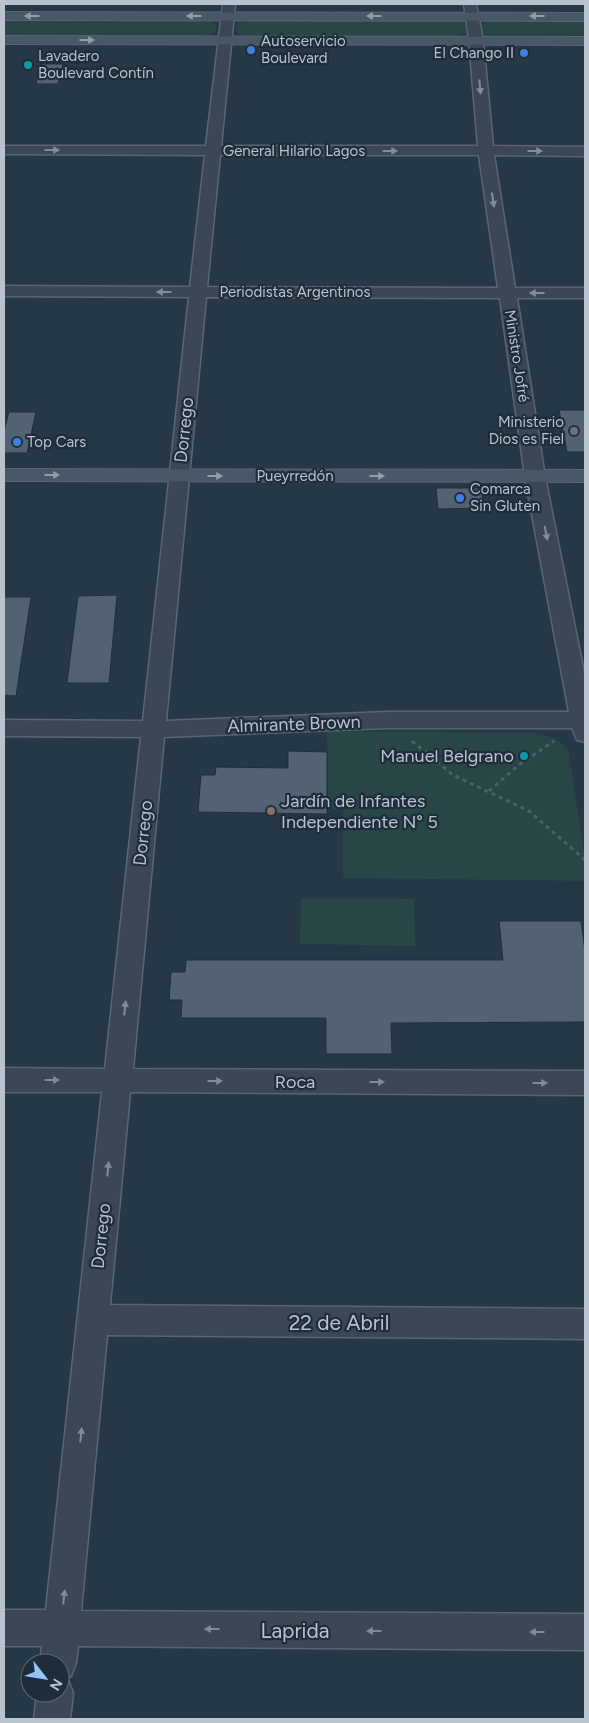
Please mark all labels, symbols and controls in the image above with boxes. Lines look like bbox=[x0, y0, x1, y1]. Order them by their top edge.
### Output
one-way arrow bbox=[23, 12, 39, 20]
one-way arrow bbox=[186, 12, 202, 20]
one-way arrow bbox=[366, 12, 382, 20]
one-way arrow bbox=[528, 12, 544, 20]
place label: Autoservicio Boulevard bbox=[261, 32, 346, 67]
one-way arrow bbox=[80, 36, 96, 44]
marker: Autoservicio Boulevard bbox=[245, 44, 257, 56]
place label: El Chango II bbox=[434, 44, 514, 62]
place label: Lavadero Boulevard Contín bbox=[38, 47, 154, 82]
marker: El Chango II bbox=[518, 47, 530, 59]
marker: Lavadero Boulevard Contín bbox=[22, 59, 34, 71]
one-way arrow bbox=[477, 79, 485, 95]
street label: General Hilario Lagos bbox=[223, 142, 365, 160]
one-way arrow bbox=[45, 146, 61, 154]
one-way arrow bbox=[382, 147, 398, 155]
one-way arrow bbox=[527, 147, 543, 155]
one-way arrow bbox=[490, 192, 498, 208]
street label: Periodistas Argentinos bbox=[219, 283, 371, 301]
one-way arrow bbox=[156, 288, 172, 296]
one-way arrow bbox=[528, 289, 544, 297]
street label: Ministro Jofré bbox=[501, 308, 533, 404]
street label: Dorrego bbox=[170, 396, 198, 464]
place label: Ministerio Dios es Fiel bbox=[489, 413, 564, 448]
marker: Ministerio Dios es Fiel bbox=[568, 425, 580, 437]
place label: Top Cars bbox=[27, 433, 86, 451]
marker: Top Cars bbox=[11, 436, 23, 448]
street label: Pueyrredón bbox=[256, 467, 334, 485]
one-way arrow bbox=[45, 471, 61, 479]
one-way arrow bbox=[207, 472, 223, 480]
one-way arrow bbox=[370, 472, 386, 480]
place label: Comarca Sin Gluten bbox=[470, 480, 540, 515]
marker: Comarca Sin Gluten bbox=[454, 492, 466, 504]
one-way arrow bbox=[542, 525, 550, 540]
street label: Almirante Brown bbox=[227, 711, 361, 737]
place label: Manuel Belgrano bbox=[380, 745, 514, 767]
marker: Manuel Belgrano bbox=[518, 750, 530, 762]
place label: Jardín de Infantes Independiente N° 5 bbox=[281, 790, 438, 833]
street label: Dorrego bbox=[129, 799, 157, 867]
marker: Jardín de Infantes Independiente N° 5 bbox=[265, 805, 277, 817]
one-way arrow bbox=[121, 999, 129, 1015]
street label: Roca bbox=[275, 1071, 315, 1093]
one-way arrow bbox=[45, 1076, 61, 1084]
one-way arrow bbox=[207, 1077, 223, 1085]
one-way arrow bbox=[370, 1078, 386, 1086]
one-way arrow bbox=[532, 1079, 548, 1087]
one-way arrow bbox=[104, 1161, 112, 1177]
street label: Dorrego bbox=[87, 1202, 115, 1270]
street label: 22 de Abril bbox=[289, 1310, 389, 1335]
one-way arrow bbox=[77, 1427, 85, 1443]
one-way arrow bbox=[60, 1589, 68, 1605]
street label: Laprida bbox=[260, 1618, 330, 1643]
one-way arrow bbox=[203, 1625, 219, 1633]
one-way arrow bbox=[366, 1627, 382, 1635]
one-way arrow bbox=[528, 1628, 544, 1636]
north arrow bbox=[20, 1653, 70, 1703]
text: N bbox=[46, 1675, 66, 1693]

